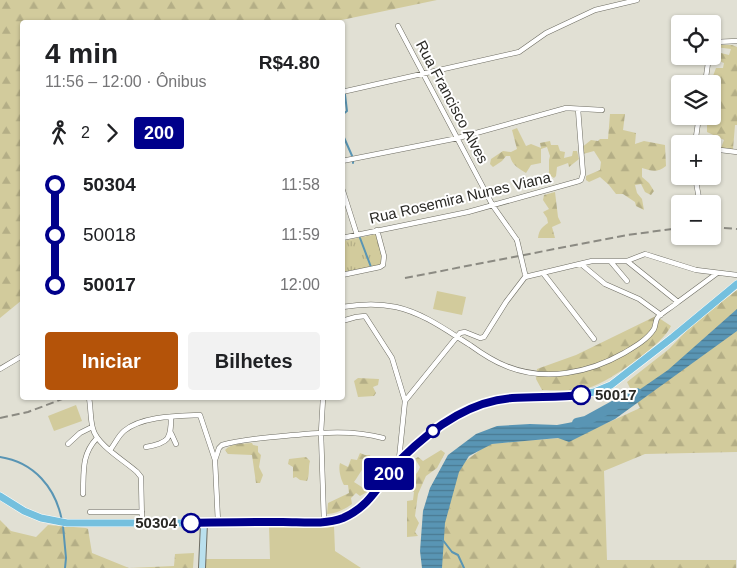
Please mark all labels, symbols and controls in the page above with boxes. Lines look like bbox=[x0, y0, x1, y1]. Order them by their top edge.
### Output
map controls bbox=[671, 15, 721, 245]
button: locate bbox=[671, 15, 721, 65]
street label: Rua Francisco Alves bbox=[413, 37, 492, 166]
text: 4 min bbox=[45, 38, 118, 69]
text: R$4.80 bbox=[259, 52, 320, 73]
text: 11:56 – 12:00 · Ônibus bbox=[45, 73, 207, 90]
button: layers bbox=[671, 75, 721, 125]
icon: walk bbox=[45, 119, 73, 147]
icon: forward bbox=[98, 119, 126, 147]
text: 200 bbox=[144, 123, 174, 143]
text: 2 bbox=[81, 124, 90, 141]
button: + bbox=[671, 135, 721, 185]
street label: Rua Rosemira Nunes Viana bbox=[368, 168, 553, 227]
text: 50304 bbox=[83, 174, 136, 195]
text: 11:58 bbox=[281, 176, 320, 193]
button: − bbox=[671, 195, 721, 245]
text: 50018 bbox=[83, 224, 136, 245]
text: 11:59 bbox=[281, 226, 320, 243]
text: 50017 bbox=[83, 274, 136, 295]
text: 12:00 bbox=[280, 276, 320, 293]
button: Iniciar bbox=[45, 332, 178, 390]
button: Bilhetes bbox=[188, 332, 320, 390]
marker: 50017 bbox=[571, 385, 591, 405]
place label: 50017 bbox=[595, 386, 637, 403]
unlabelled marker bbox=[426, 424, 440, 438]
line badge: 200 bbox=[360, 458, 418, 490]
text: 200 bbox=[374, 464, 404, 484]
marker: 50304 bbox=[181, 513, 201, 533]
place label: 50304 bbox=[135, 514, 178, 531]

